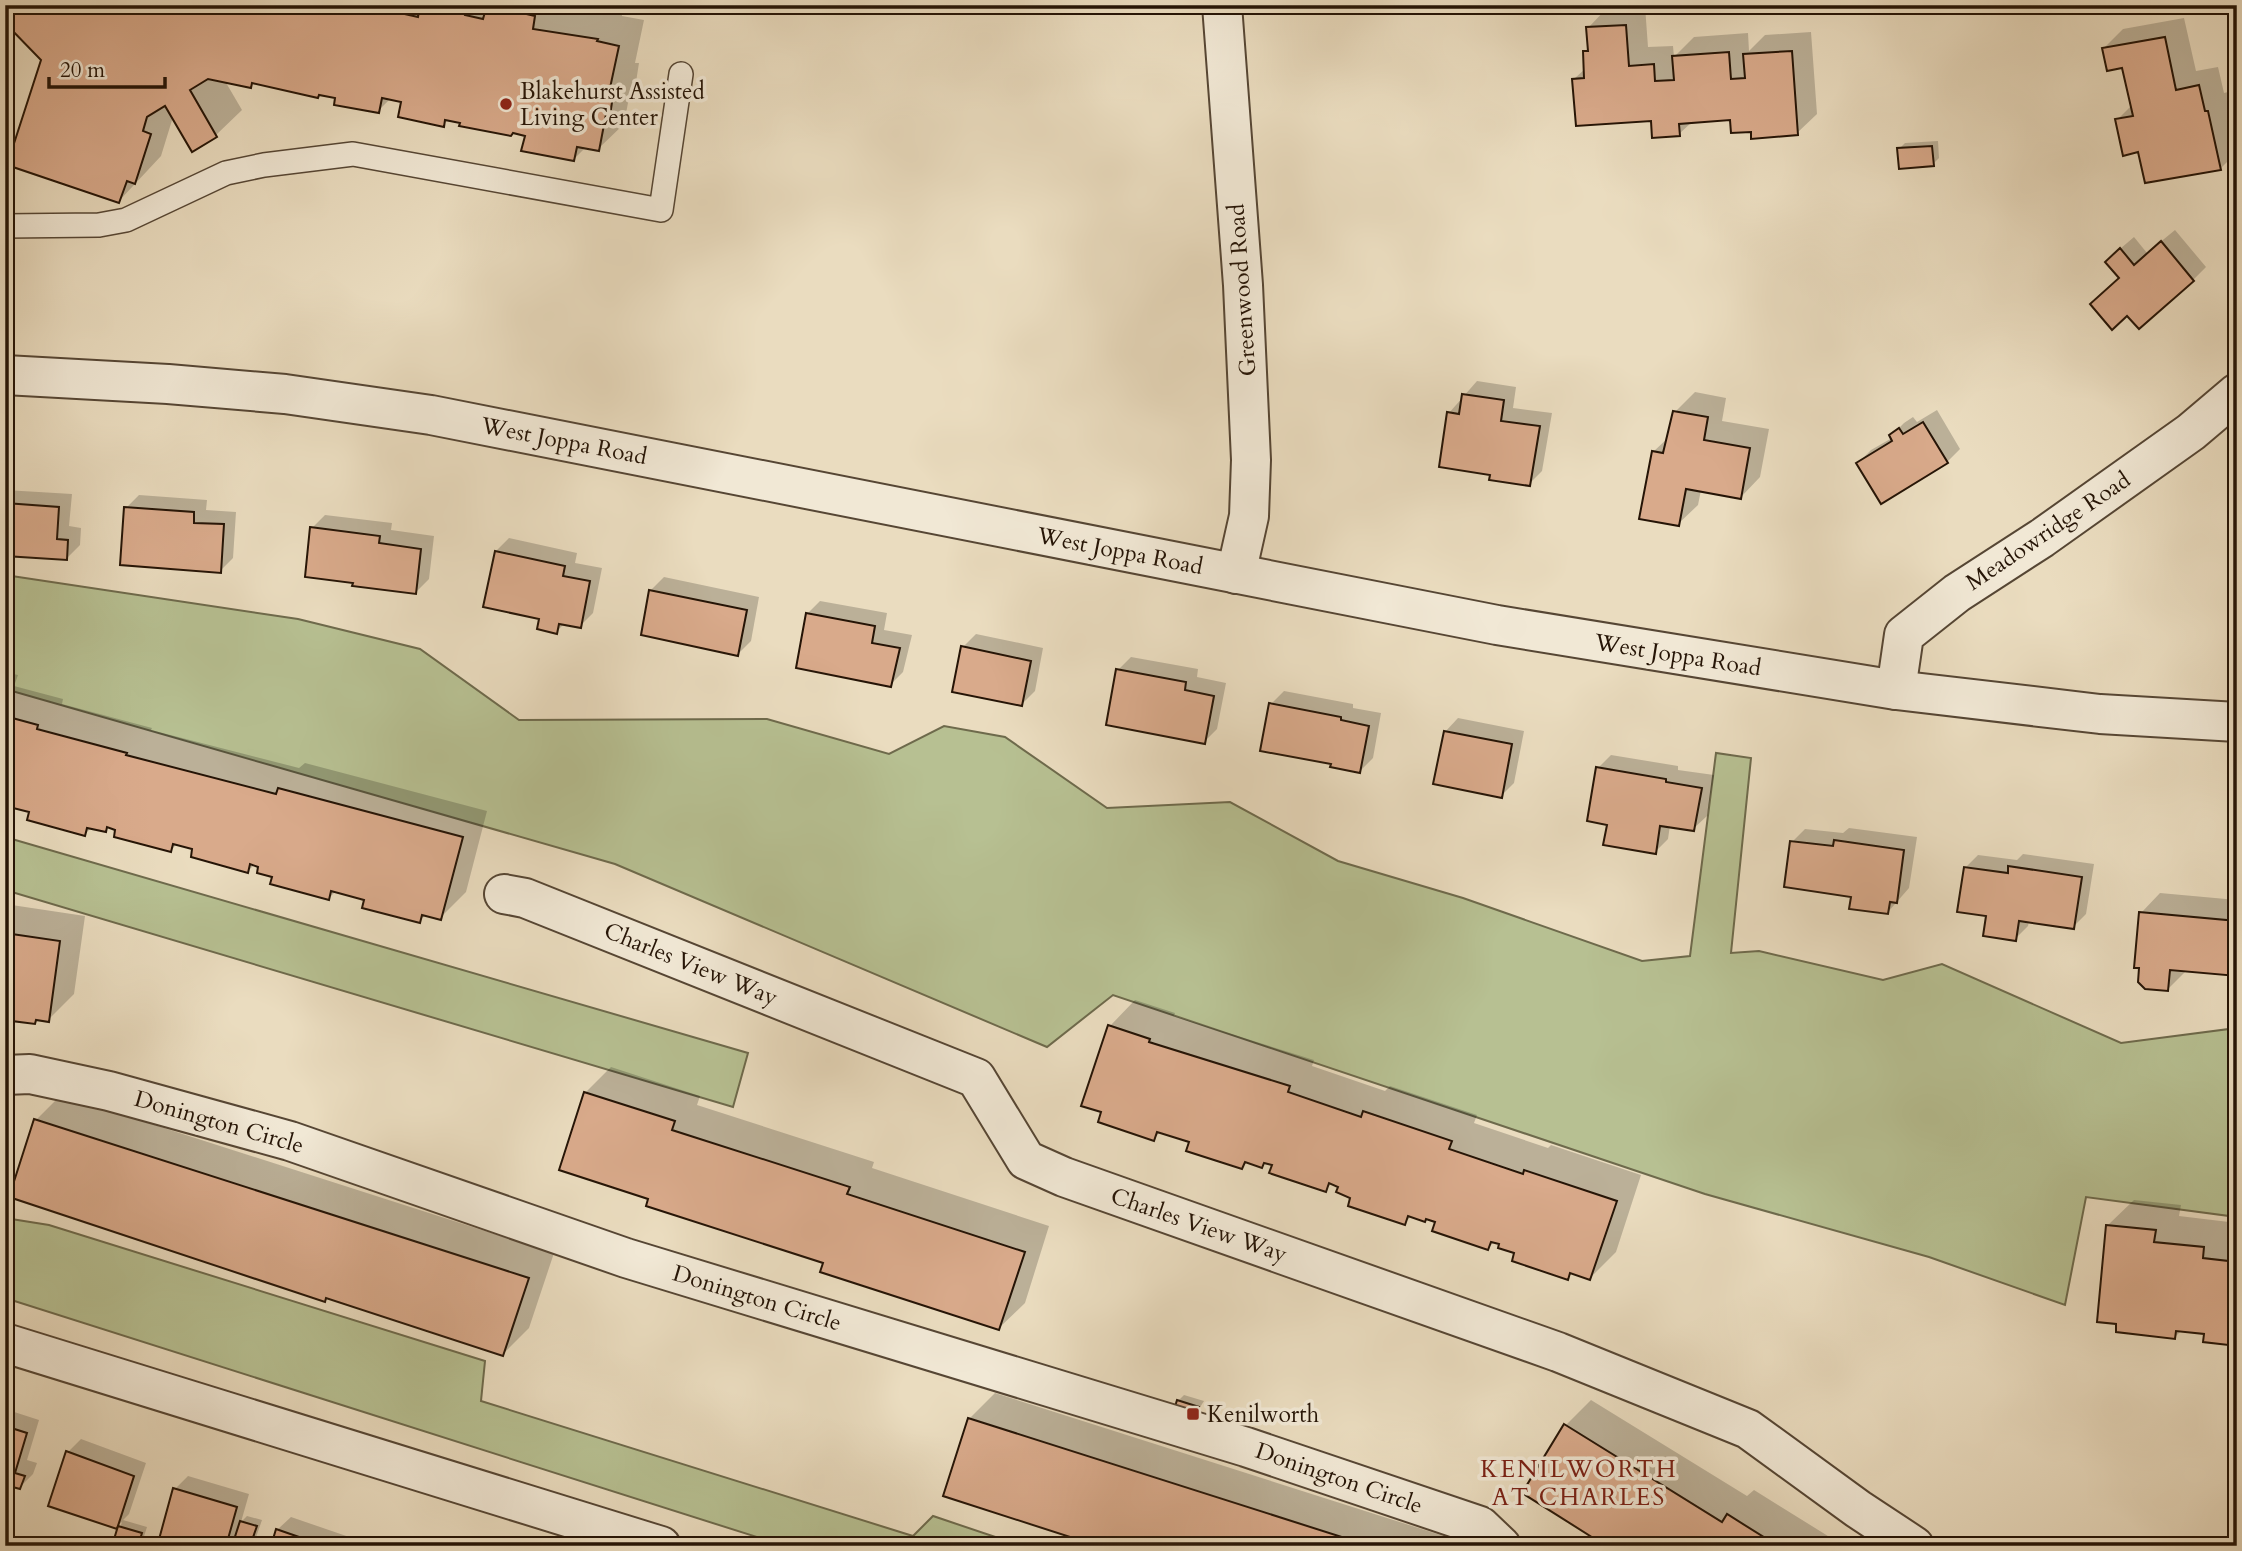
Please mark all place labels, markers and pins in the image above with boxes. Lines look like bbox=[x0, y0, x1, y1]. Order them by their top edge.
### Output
place label: Blakehurst Assisted Living Center bbox=[520, 76, 706, 133]
marker: Blakehurst Assisted Living Center bbox=[498, 96, 514, 112]
place label: Kenilworth bbox=[1207, 1399, 1319, 1430]
marker: Kenilworth bbox=[1185, 1406, 1201, 1422]

